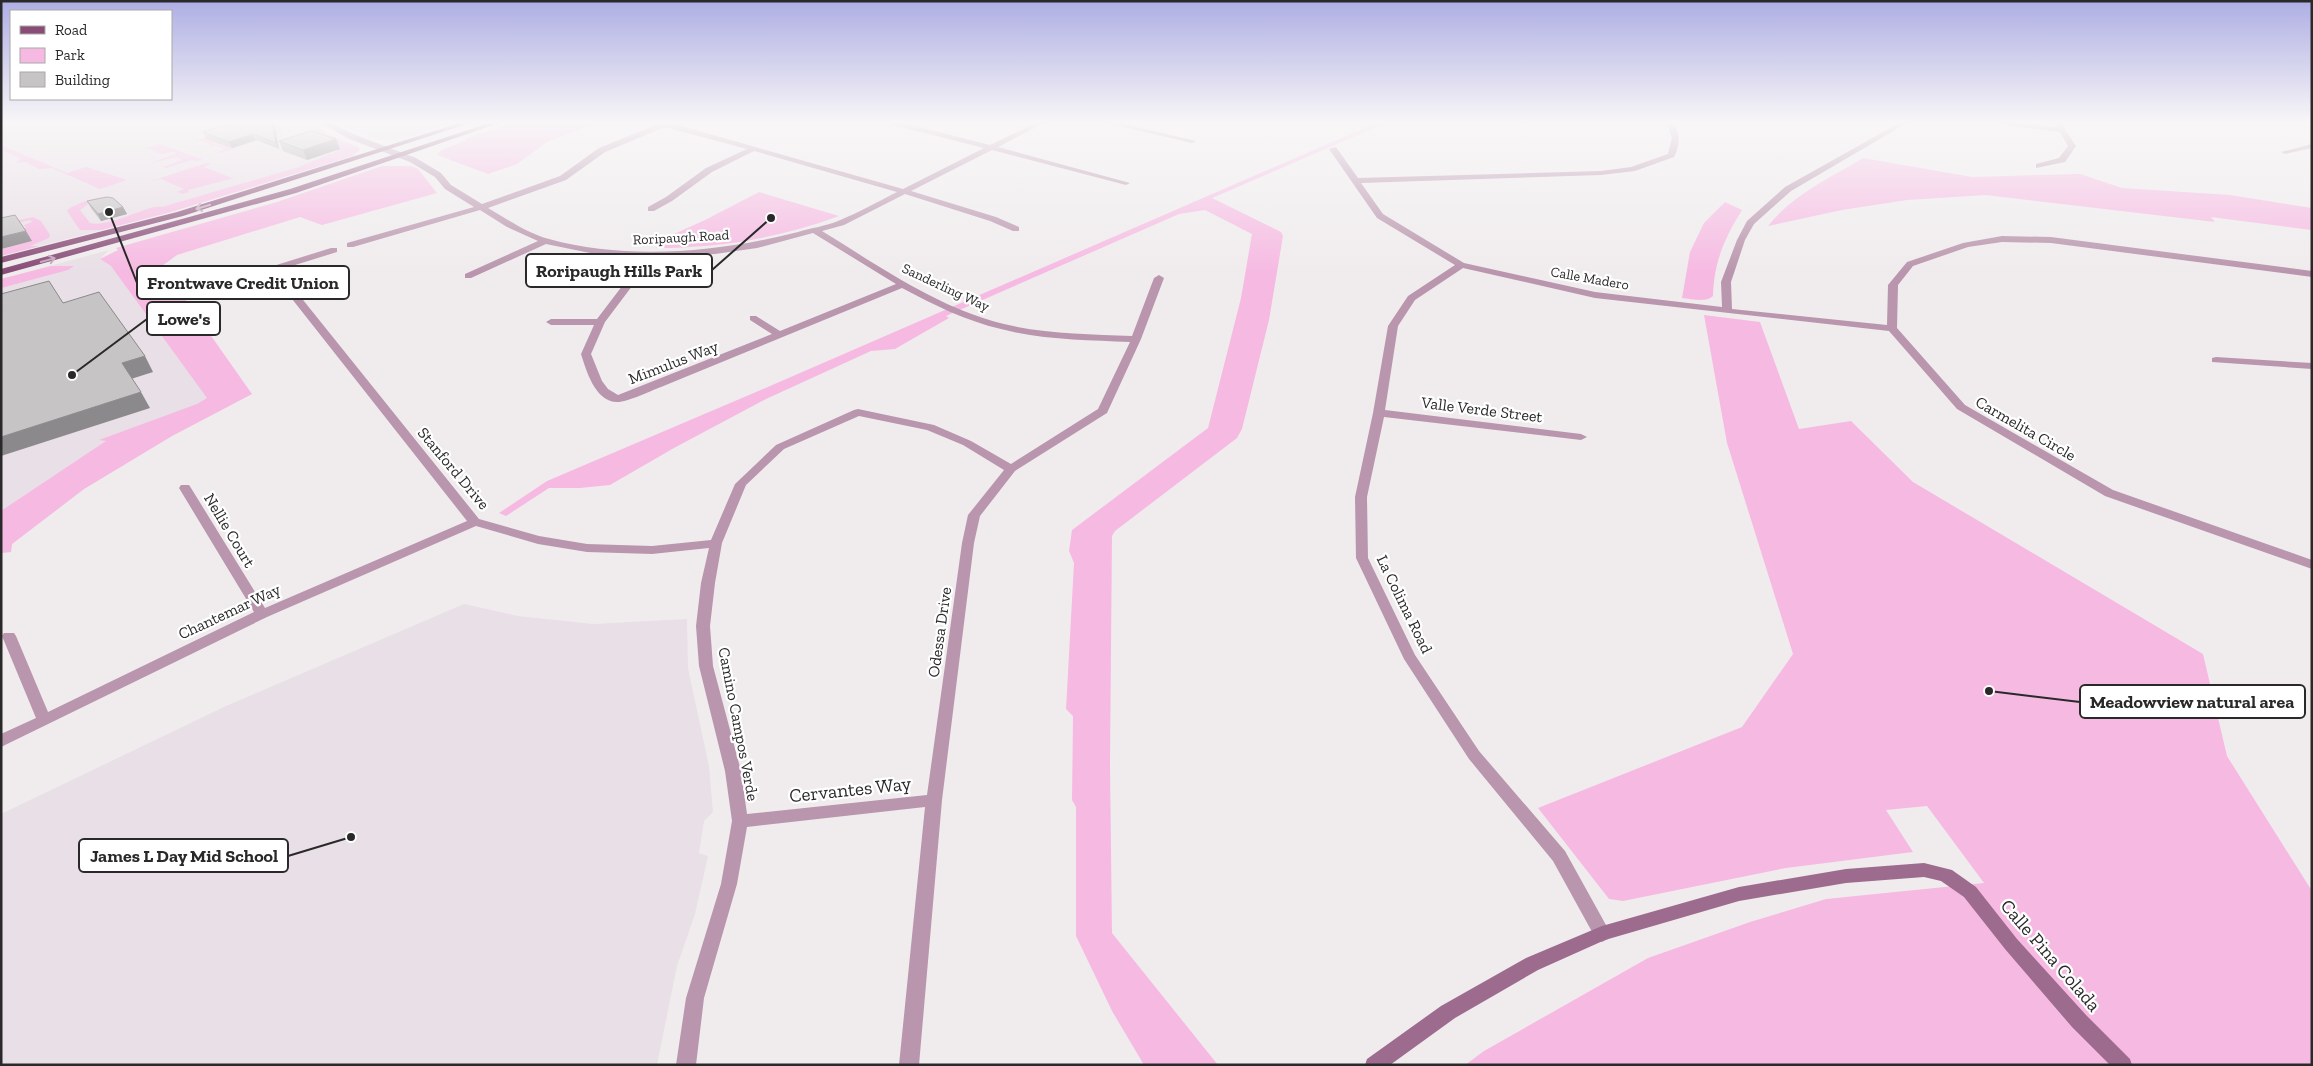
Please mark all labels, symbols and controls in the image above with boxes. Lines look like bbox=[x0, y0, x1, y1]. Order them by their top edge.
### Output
legend bbox=[10, 10, 172, 100]
text: Road bbox=[55, 21, 88, 39]
text: Park bbox=[55, 46, 85, 64]
text: Building bbox=[55, 71, 110, 89]
one-way arrow bbox=[196, 202, 212, 212]
street label: Roripaugh Road bbox=[632, 226, 730, 249]
callout: Roripaugh Hills Park bbox=[526, 254, 712, 287]
one-way arrow bbox=[40, 255, 56, 264]
text: Roripaugh Hills Park bbox=[536, 260, 702, 282]
street label: Sanderling Way bbox=[899, 260, 993, 315]
street label: Calle Madero bbox=[1549, 263, 1630, 294]
callout: Frontwave Credit Union bbox=[137, 266, 349, 299]
text: Frontwave Credit Union bbox=[147, 272, 339, 294]
callout: Lowe's bbox=[147, 302, 220, 335]
text: Lowe's bbox=[157, 308, 211, 330]
street label: Mimulus Way bbox=[626, 336, 721, 388]
street label: Carmelita Circle bbox=[1972, 392, 2079, 465]
street label: Valle Verde Street bbox=[1419, 393, 1544, 426]
street label: Stanford Drive bbox=[414, 423, 493, 513]
street label: Nellie Court bbox=[200, 490, 259, 571]
street label: La Colima Road bbox=[1373, 552, 1437, 657]
street label: Chantemar Way bbox=[175, 579, 284, 643]
street label: Odessa Drive bbox=[924, 586, 955, 678]
street label: Camino Campos Verde bbox=[714, 646, 763, 803]
callout: Meadowview natural area bbox=[2080, 685, 2305, 718]
text: Meadowview natural area bbox=[2090, 691, 2294, 713]
street label: Cervantes Way bbox=[788, 772, 912, 807]
callout: James L Day Mid School bbox=[79, 839, 288, 872]
text: James L Day Mid School bbox=[90, 845, 278, 867]
street label: Calle Pina Colada bbox=[1996, 894, 2106, 1016]

